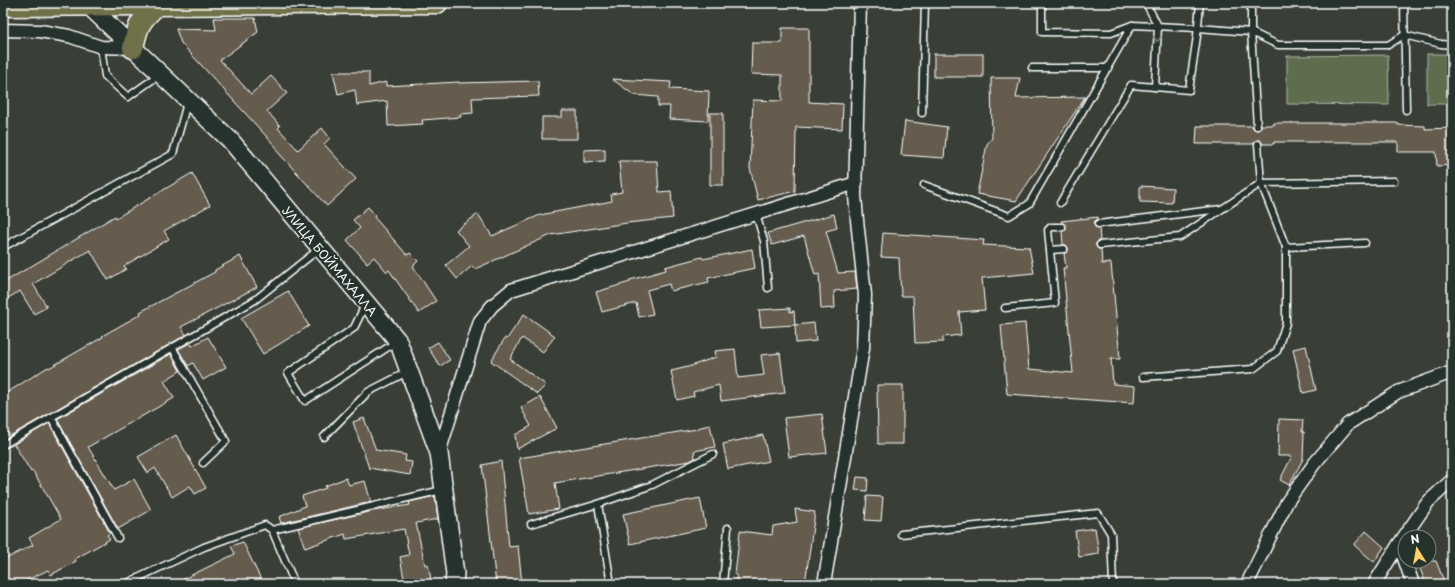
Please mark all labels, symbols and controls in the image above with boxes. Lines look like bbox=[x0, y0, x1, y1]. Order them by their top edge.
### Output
one-way arrow bbox=[1153, 36, 1162, 42]
street label: УЛИЦА БОЙМАХАЛЛА bbox=[278, 202, 382, 320]
north arrow bbox=[1397, 529, 1437, 569]
text: N bbox=[1409, 529, 1421, 548]

